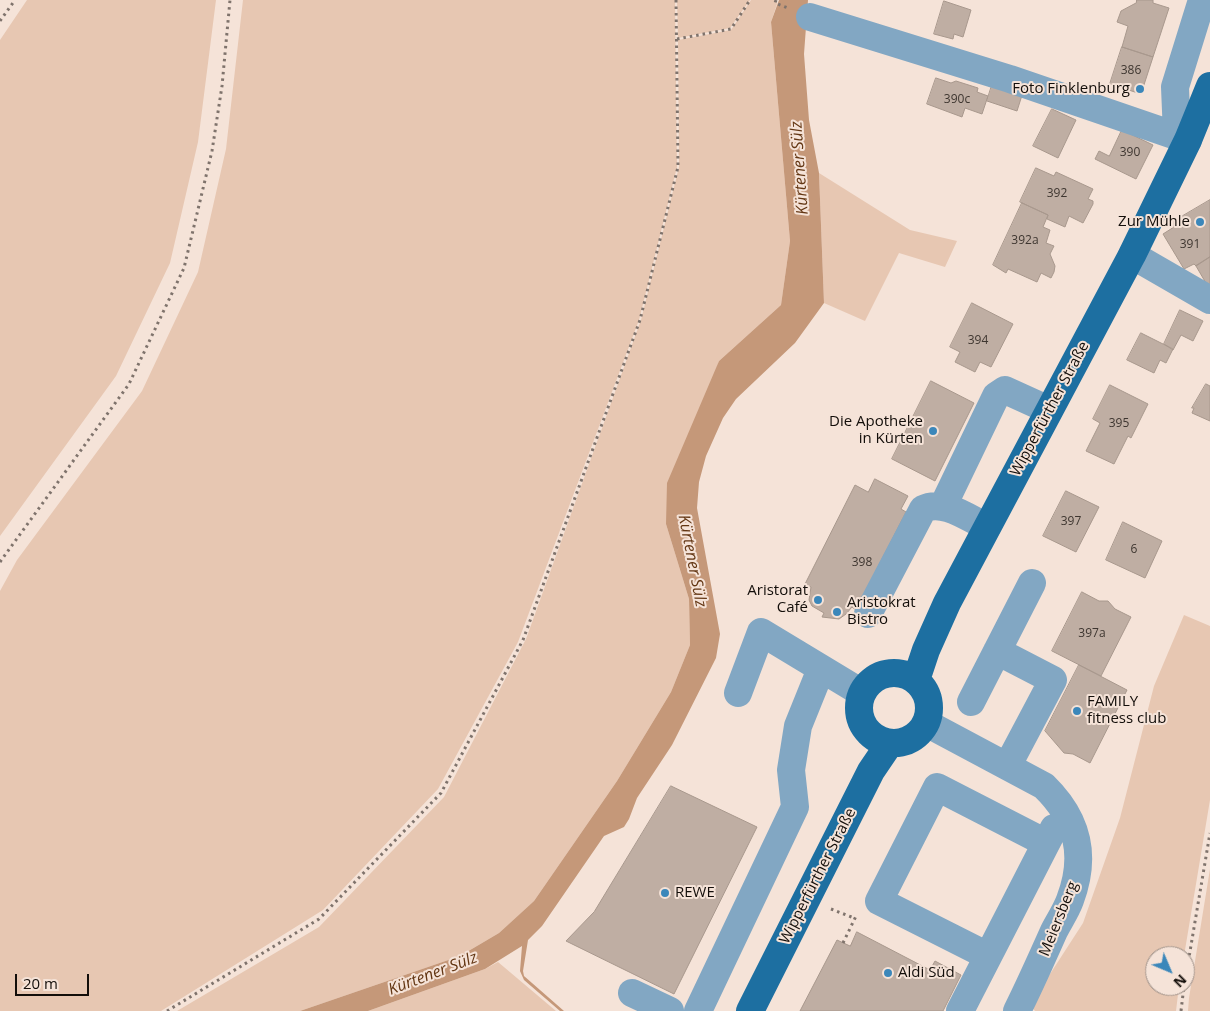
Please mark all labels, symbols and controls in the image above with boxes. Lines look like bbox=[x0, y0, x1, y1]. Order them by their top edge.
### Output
house number: 386 bbox=[1121, 64, 1141, 78]
place label: Foto Finklenburg bbox=[1012, 80, 1130, 98]
marker: Foto Finklenburg bbox=[1134, 83, 1146, 95]
house number: 390c bbox=[944, 93, 970, 107]
water label: Kürtener Sülz bbox=[787, 121, 813, 215]
house number: 390 bbox=[1120, 146, 1140, 160]
house number: 392 bbox=[1047, 187, 1067, 201]
place label: Zur Mühle bbox=[1118, 213, 1190, 231]
marker: Zur Mühle bbox=[1194, 216, 1206, 228]
house number: 392a bbox=[1011, 234, 1039, 248]
house number: 391 bbox=[1180, 238, 1200, 252]
house number: 394 bbox=[968, 334, 988, 348]
street label: Wipperfürther Straße bbox=[1007, 339, 1093, 479]
place label: Die Apotheke in Kürten bbox=[829, 413, 923, 448]
house number: 395 bbox=[1109, 417, 1129, 431]
marker: Die Apotheke in Kürten bbox=[927, 425, 939, 437]
water label: Kürtener Sülz bbox=[674, 513, 710, 609]
house number: 397 bbox=[1061, 515, 1081, 529]
house number: 6 bbox=[1131, 543, 1137, 557]
house number: 398 bbox=[852, 556, 872, 570]
place label: Aristorat Café bbox=[747, 582, 808, 617]
marker: Aristorat Café bbox=[812, 594, 824, 606]
place label: Aristokrat Bistro bbox=[847, 594, 916, 629]
marker: Aristokrat Bistro bbox=[831, 606, 843, 618]
house number: 397a bbox=[1078, 627, 1106, 641]
place label: FAMILY fitness club bbox=[1087, 693, 1166, 728]
marker: FAMILY fitness club bbox=[1071, 705, 1083, 717]
street label: Wipperfürther Straße bbox=[776, 805, 860, 947]
street label: Meiersberg bbox=[1036, 879, 1082, 959]
place label: REWE bbox=[675, 884, 715, 902]
marker: REWE bbox=[659, 887, 671, 899]
north arrow bbox=[1145, 946, 1195, 996]
water label: Kürtener Sülz bbox=[386, 948, 480, 1000]
scale bar bbox=[18, 964, 91, 996]
place label: Aldi Süd bbox=[898, 964, 955, 982]
marker: Aldi Süd bbox=[882, 967, 894, 979]
text: N bbox=[1170, 971, 1191, 992]
text: 20 m bbox=[23, 973, 58, 993]

